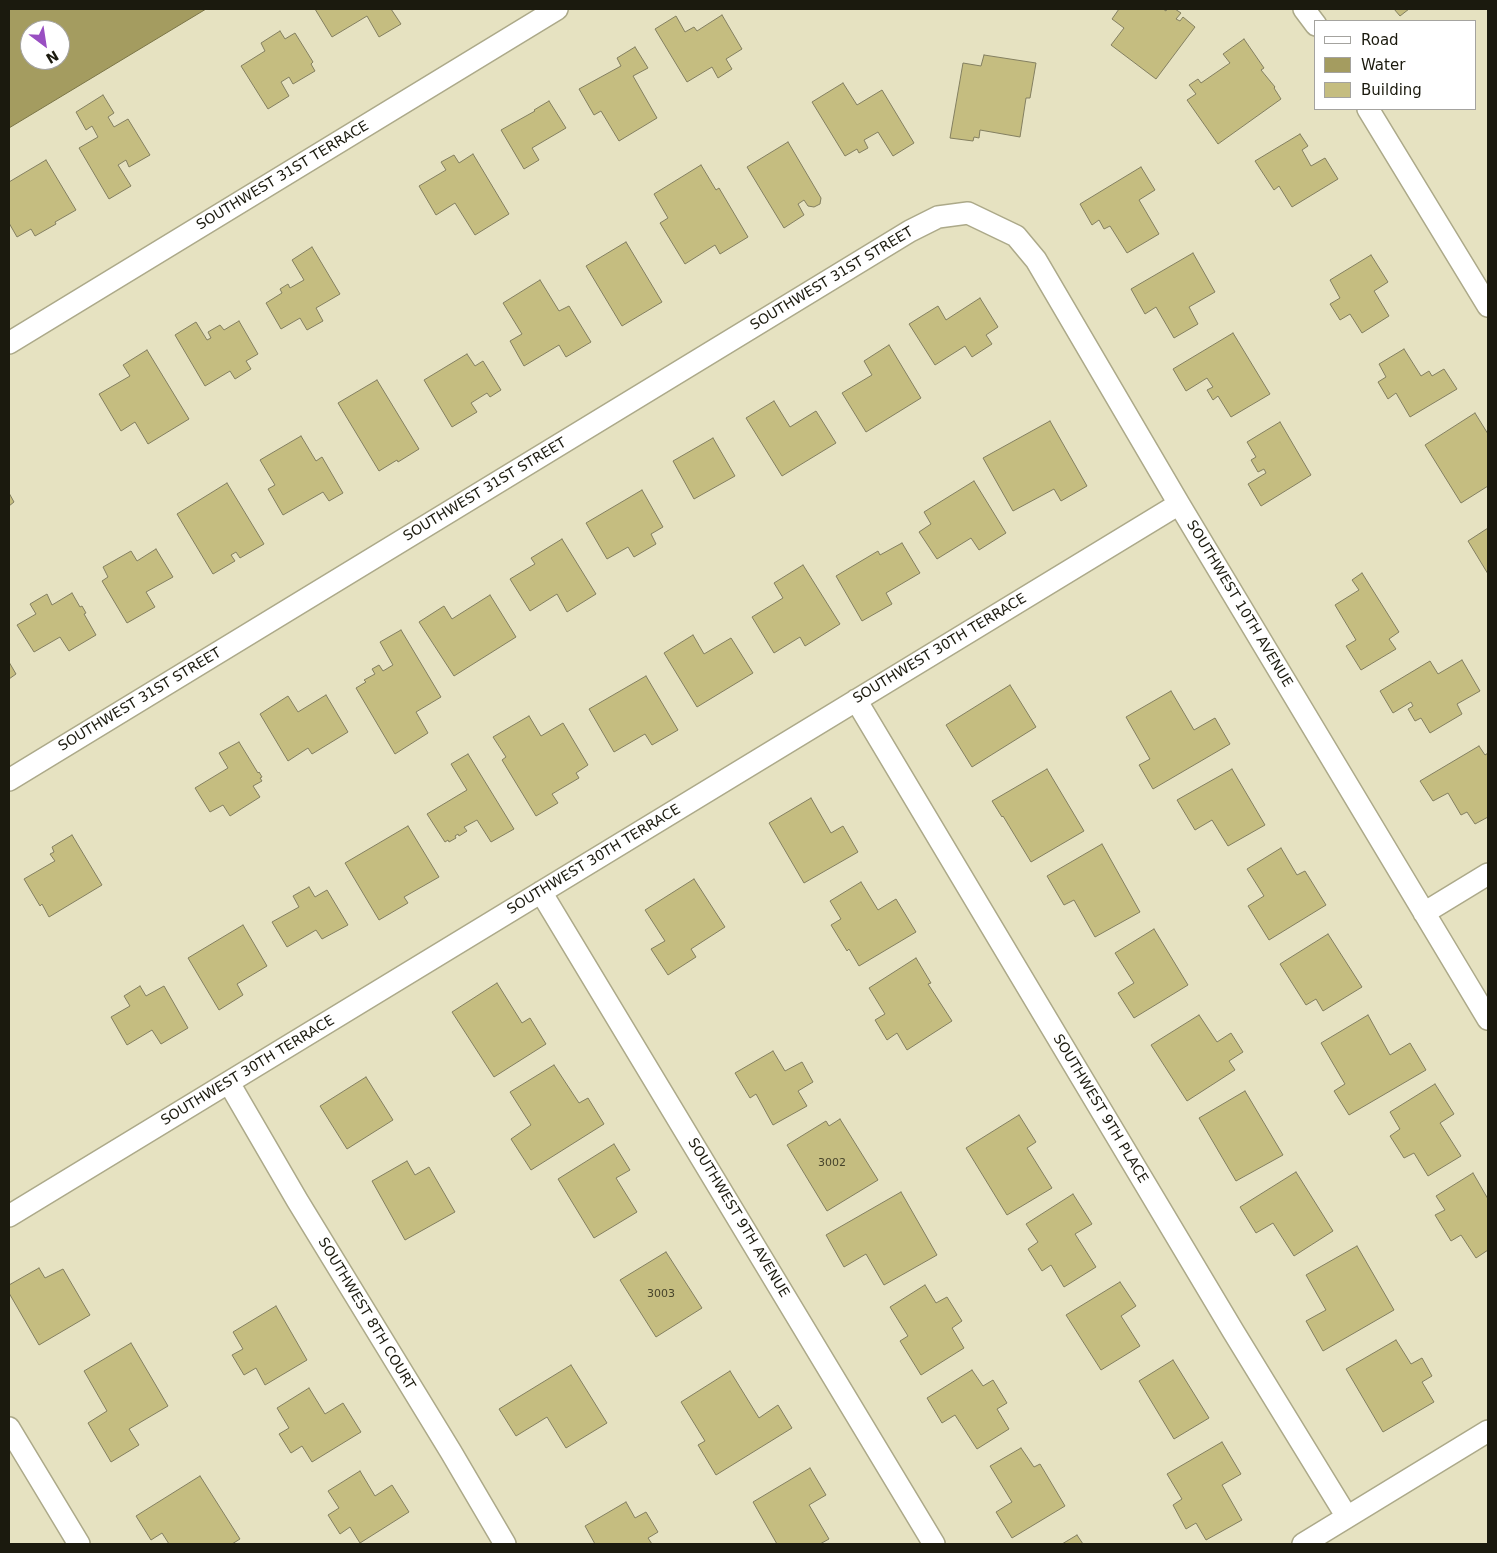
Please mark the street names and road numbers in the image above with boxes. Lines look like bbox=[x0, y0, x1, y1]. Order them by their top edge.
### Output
street label: SOUTHWEST 31ST TERRACE bbox=[194, 118, 372, 234]
street label: SOUTHWEST 31ST STREET bbox=[748, 224, 916, 334]
street label: SOUTHWEST 31ST STREET bbox=[401, 435, 569, 545]
street label: SOUTHWEST 10TH AVENUE bbox=[1182, 517, 1296, 691]
street label: SOUTHWEST 30TH TERRACE bbox=[850, 590, 1030, 708]
street label: SOUTHWEST 31ST STREET bbox=[56, 645, 224, 755]
street label: SOUTHWEST 30TH TERRACE bbox=[504, 801, 684, 919]
street label: SOUTHWEST 30TH TERRACE bbox=[158, 1012, 338, 1130]
street label: SOUTHWEST 9TH PLACE bbox=[1049, 1031, 1151, 1187]
street label: SOUTHWEST 9TH AVENUE bbox=[684, 1135, 792, 1301]
street label: SOUTHWEST 8TH COURT bbox=[314, 1235, 418, 1393]

